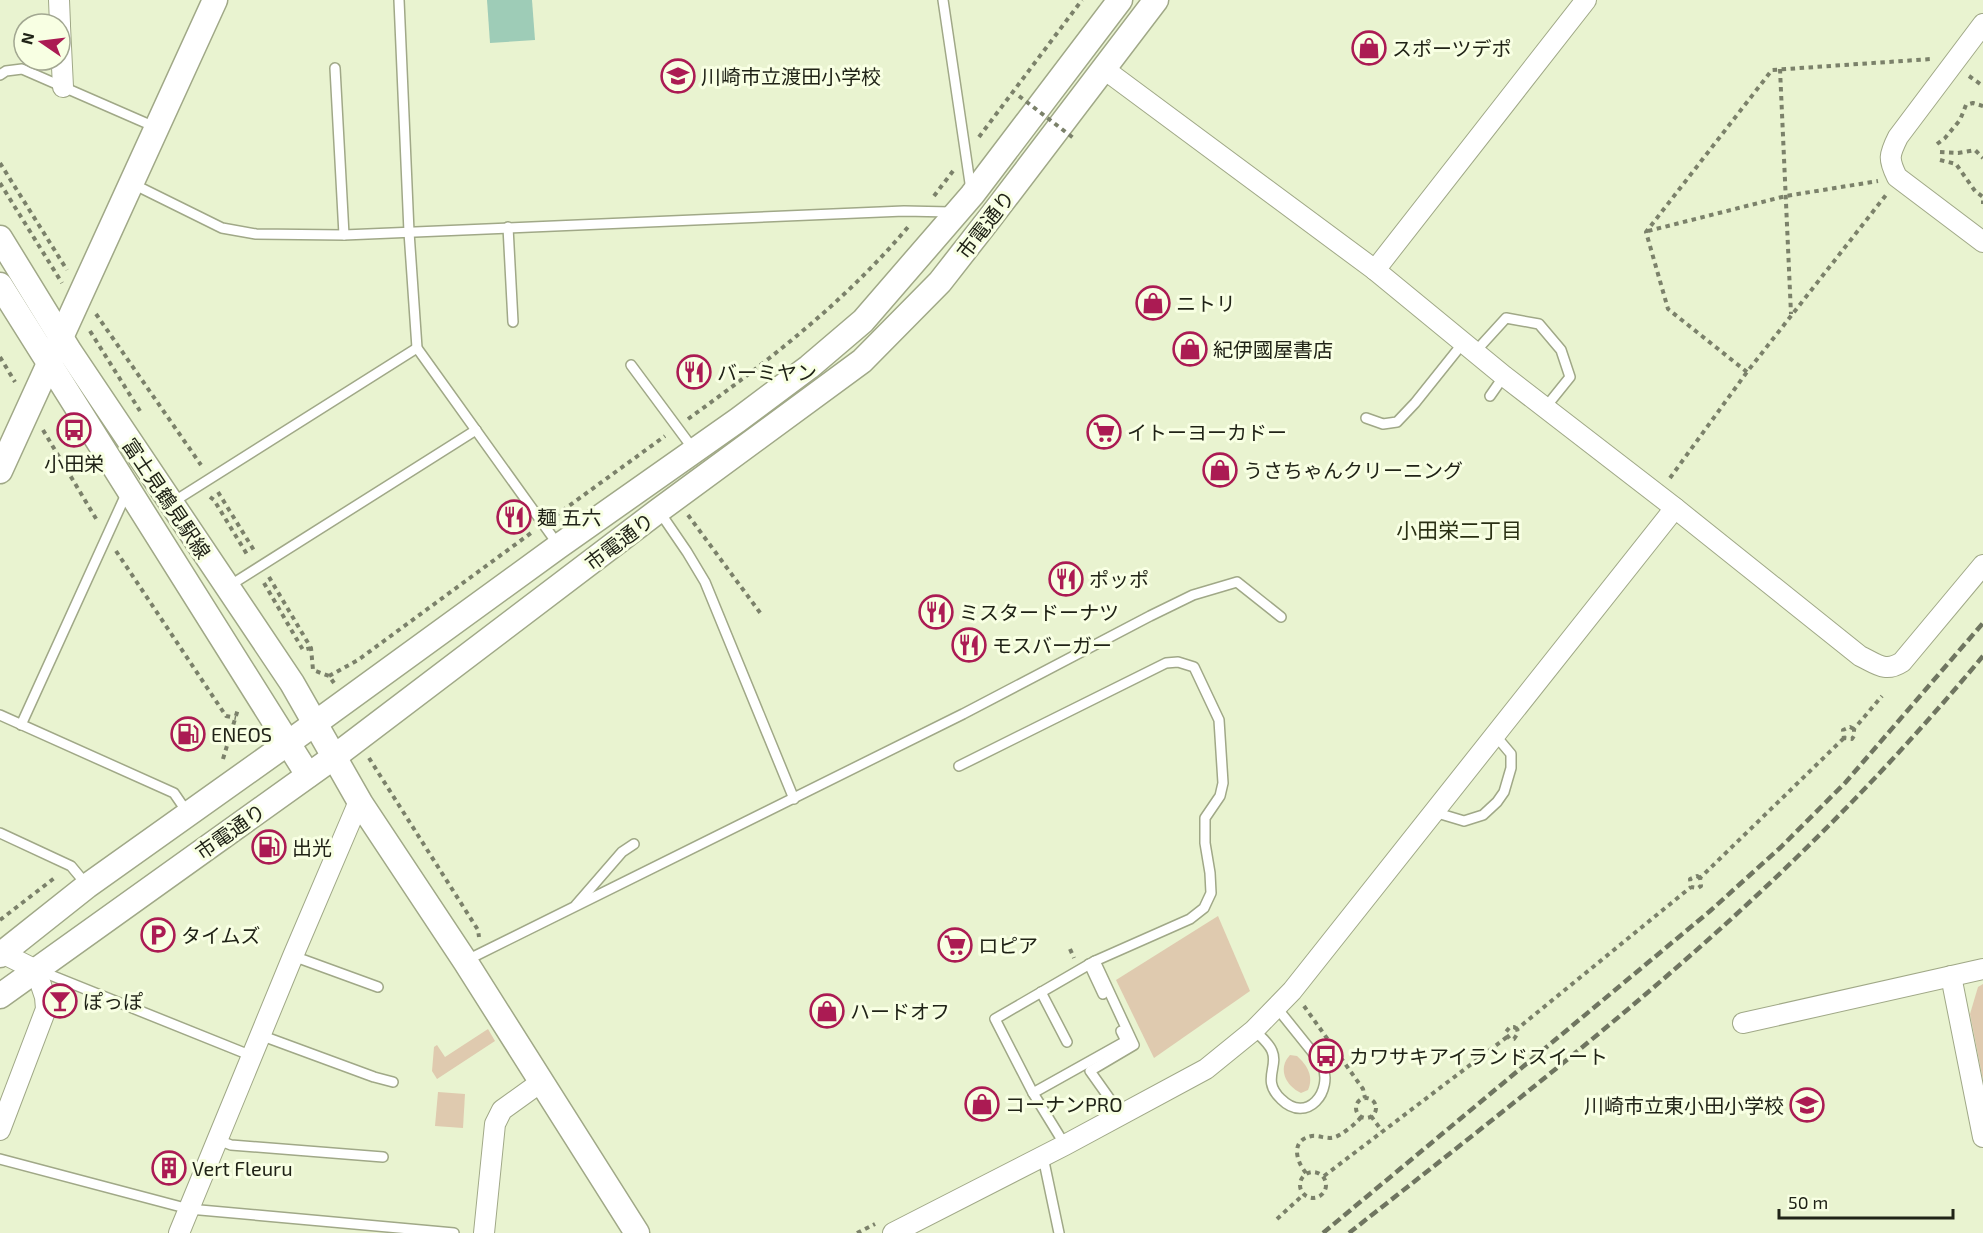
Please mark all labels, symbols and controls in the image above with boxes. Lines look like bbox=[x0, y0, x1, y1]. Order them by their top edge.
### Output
north arrow bbox=[12, 12, 72, 72]
text: N bbox=[16, 30, 38, 46]
shop icon: スポーツデポ bbox=[1351, 30, 1387, 66]
place label: スポーツデポ bbox=[1392, 36, 1512, 60]
school or university icon: 川崎市立渡田小学校 bbox=[660, 58, 696, 94]
place label: 川崎市立渡田小学校 bbox=[701, 64, 881, 88]
street label: 市電通り bbox=[951, 185, 1019, 263]
shop icon: ニトリ bbox=[1135, 285, 1171, 321]
place label: ニトリ bbox=[1176, 291, 1236, 315]
shop icon: 紀伊國屋書店 bbox=[1172, 331, 1208, 367]
place label: 紀伊國屋書店 bbox=[1213, 337, 1333, 361]
restaurant icon: バーミヤン bbox=[676, 354, 712, 390]
place label: バーミヤン bbox=[717, 360, 817, 384]
bus stop icon: 小田栄 bbox=[56, 412, 92, 448]
supermarket icon: イトーヨーカドー bbox=[1086, 414, 1122, 450]
place label: イトーヨーカドー bbox=[1127, 420, 1287, 444]
street label: 富士見鶴見駅線 bbox=[118, 433, 216, 563]
place label: 小田栄 bbox=[44, 451, 104, 475]
shop icon: うさちゃんクリーニング bbox=[1202, 452, 1238, 488]
place label: うさちゃんクリーニング bbox=[1243, 458, 1463, 482]
restaurant icon: 麺 五六 bbox=[496, 499, 532, 535]
place label: 麺 五六 bbox=[537, 505, 601, 529]
street label: 市電通り bbox=[580, 507, 658, 575]
district label: 小田栄二丁目 bbox=[1396, 517, 1522, 542]
restaurant icon: ポッポ bbox=[1048, 561, 1084, 597]
place label: ポッポ bbox=[1089, 567, 1149, 591]
restaurant icon: ミスタードーナツ bbox=[918, 594, 954, 630]
place label: ミスタードーナツ bbox=[959, 600, 1119, 624]
restaurant icon: モスバーガー bbox=[951, 627, 987, 663]
place label: モスバーガー bbox=[992, 633, 1112, 657]
fuel station icon: ENEOS bbox=[170, 716, 206, 752]
place label: ENEOS bbox=[211, 722, 272, 746]
street label: 市電通り bbox=[190, 798, 270, 864]
fuel station icon: 出光 bbox=[251, 829, 287, 865]
place label: 出光 bbox=[292, 835, 332, 859]
parking icon: タイムズ bbox=[140, 917, 176, 953]
place label: タイムズ bbox=[181, 923, 261, 947]
supermarket icon: ロピア bbox=[937, 927, 973, 963]
place label: ロピア bbox=[978, 933, 1038, 957]
bar icon: ぽっぽ bbox=[42, 983, 78, 1019]
place label: ぽっぽ bbox=[83, 989, 143, 1013]
shop icon: ハードオフ bbox=[809, 993, 845, 1029]
place label: ハードオフ bbox=[850, 999, 950, 1023]
bus stop icon: カワサキアイランドスイート bbox=[1308, 1038, 1344, 1074]
place label: カワサキアイランドスイート bbox=[1349, 1044, 1608, 1068]
shop icon: コーナンPRO bbox=[964, 1086, 1000, 1122]
school or university icon: 川崎市立東小田小学校 bbox=[1789, 1087, 1825, 1123]
place label: コーナンPRO bbox=[1005, 1092, 1123, 1116]
place label: 川崎市立東小田小学校 bbox=[1584, 1093, 1784, 1117]
building icon: Vert Fleuru bbox=[151, 1150, 187, 1186]
place label: Vert Fleuru bbox=[192, 1156, 293, 1180]
scale bar bbox=[1779, 1182, 1953, 1220]
text: 50 m bbox=[1788, 1191, 1828, 1213]

